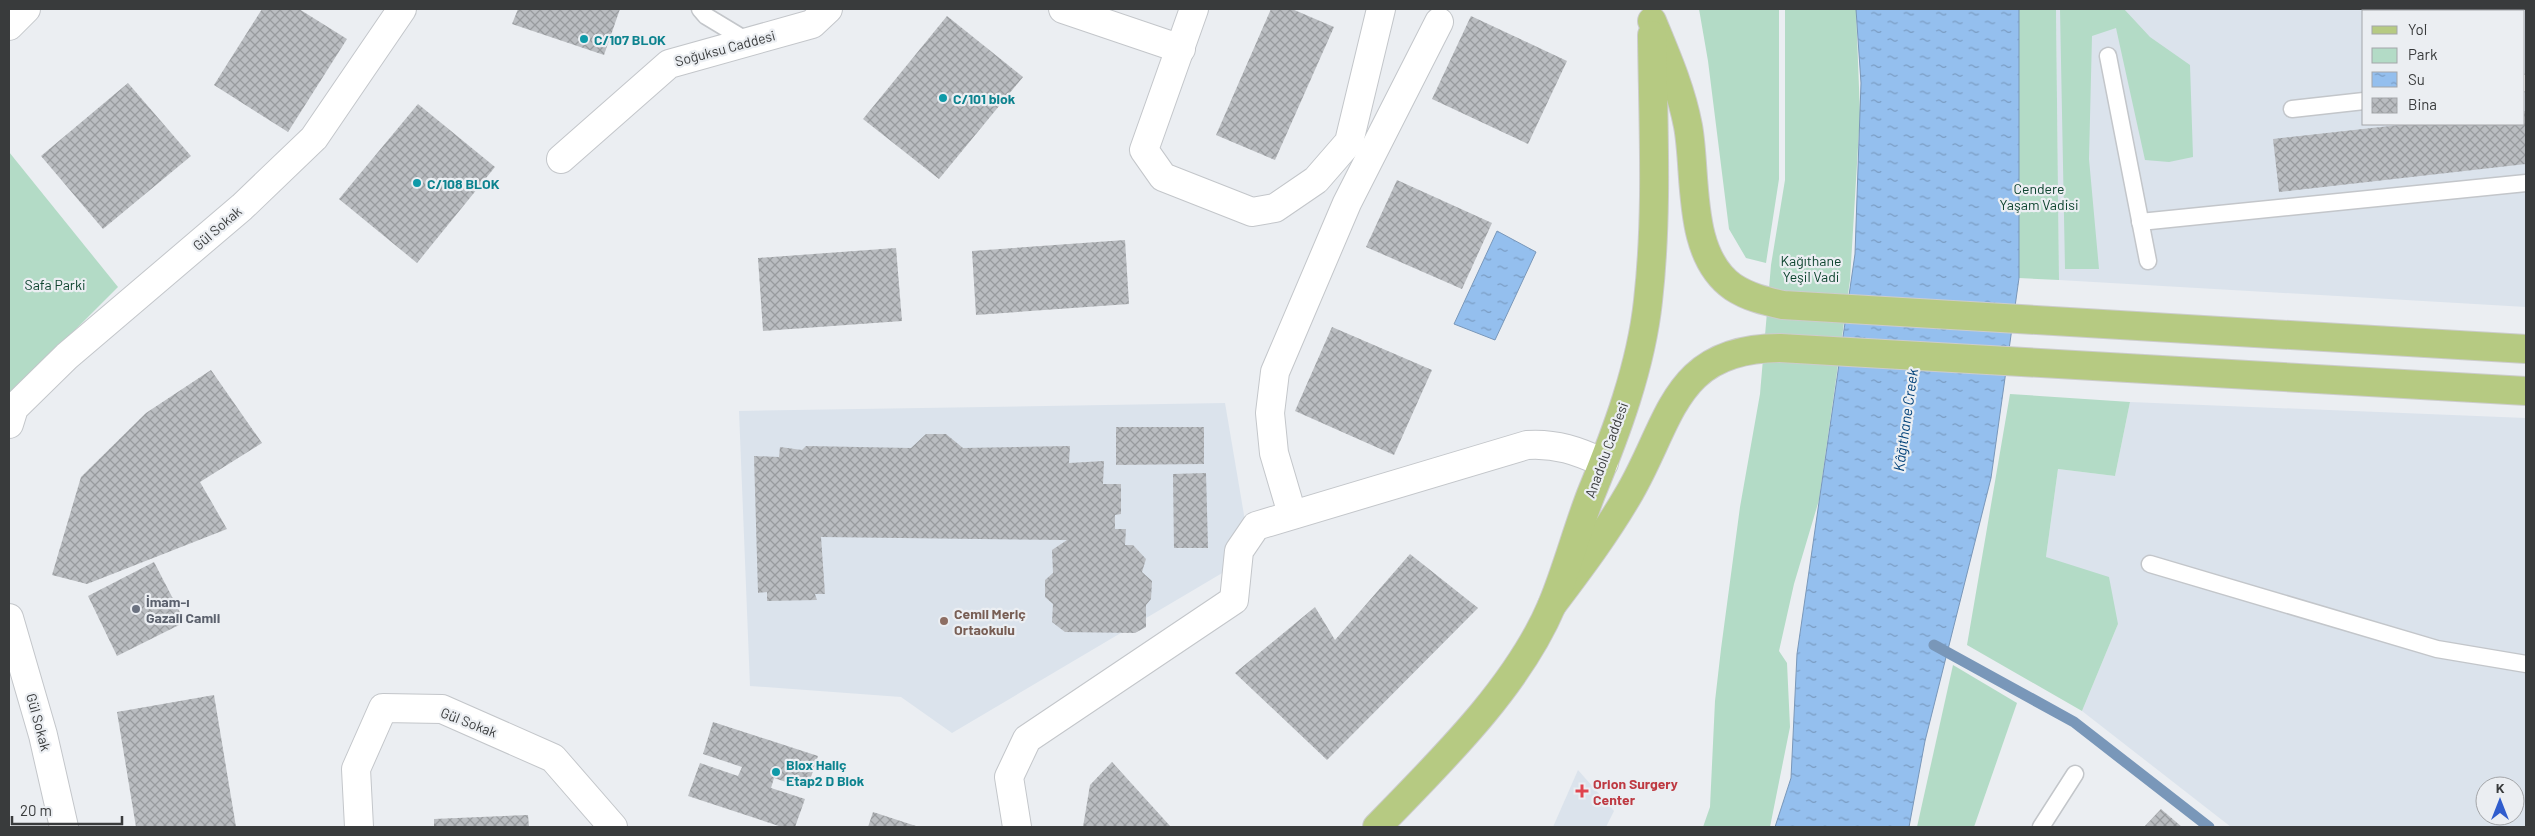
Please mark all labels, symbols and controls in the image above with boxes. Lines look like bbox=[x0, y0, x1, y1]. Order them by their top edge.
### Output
legend bbox=[2362, 10, 2525, 125]
text: Yol bbox=[2408, 20, 2427, 38]
street label: Soğuksu Caddesi bbox=[673, 26, 777, 70]
place label: C/107 BLOK bbox=[594, 31, 666, 48]
marker: C/107 BLOK bbox=[578, 33, 590, 45]
text: Park bbox=[2408, 45, 2438, 63]
text: Su bbox=[2408, 70, 2425, 88]
place label: C/101 blok bbox=[953, 90, 1016, 107]
marker: C/101 blok bbox=[937, 92, 949, 104]
text: Bina bbox=[2408, 95, 2437, 113]
place label: C/108 BLOK bbox=[427, 175, 500, 192]
marker: C/108 BLOK bbox=[411, 177, 423, 189]
park label: Cendere Yaşam Vadisi bbox=[1999, 180, 2079, 213]
street label: Gül Sokak bbox=[189, 202, 245, 254]
park label: Kağıthane Yeşil Vadi bbox=[1781, 252, 1841, 285]
park label: Safa Parki bbox=[24, 276, 86, 293]
water label: Kâğıthane Creek bbox=[1889, 367, 1921, 473]
street label: Anadolu Caddesi bbox=[1581, 400, 1631, 500]
place label: İmam-ı Gazali Camii bbox=[146, 593, 220, 626]
marker: İmam-ı Gazali Camii bbox=[130, 603, 142, 615]
place label: Cemil Meriç Ortaokulu bbox=[954, 605, 1026, 638]
marker: Cemil Meriç Ortaokulu bbox=[938, 615, 950, 627]
street label: Gül Sokak bbox=[23, 691, 55, 753]
street label: Gül Sokak bbox=[438, 703, 500, 741]
place label: Blox Haliç Etap2 D Blok bbox=[786, 756, 865, 789]
marker: Blox Haliç Etap2 D Blok bbox=[770, 766, 782, 778]
place label: Orion Surgery Center bbox=[1593, 775, 1678, 808]
north arrow bbox=[2475, 776, 2525, 826]
text: K bbox=[2496, 779, 2505, 796]
marker: Orion Surgery Center bbox=[1575, 784, 1589, 798]
scale bar bbox=[12, 794, 122, 826]
text: 20 m bbox=[20, 801, 52, 819]

